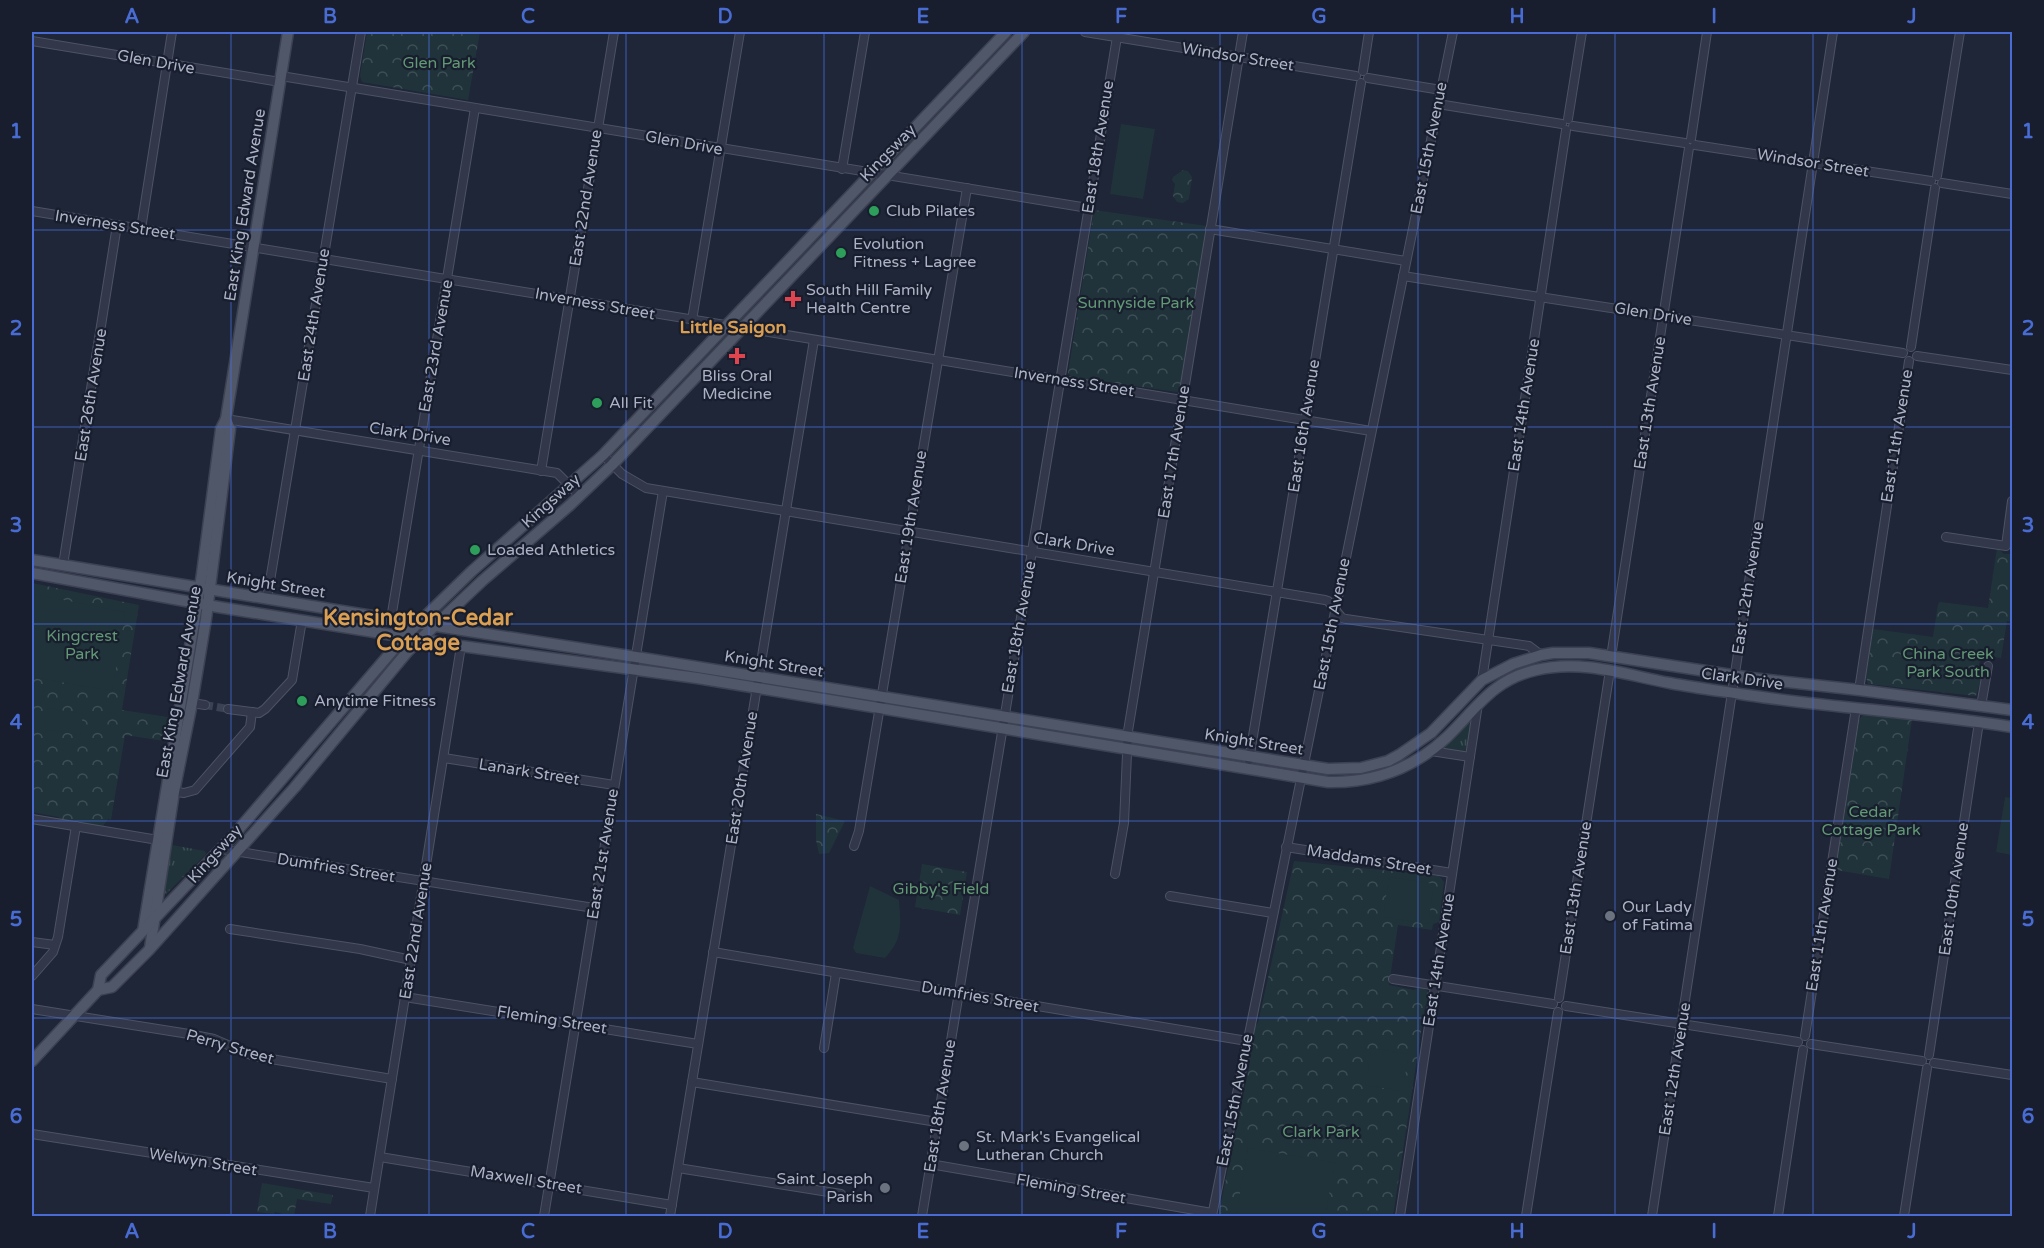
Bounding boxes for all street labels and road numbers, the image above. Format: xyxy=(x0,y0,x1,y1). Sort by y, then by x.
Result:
street label: Windsor Street xyxy=(1181,38,1295,76)
street label: Glen Drive xyxy=(116,45,196,79)
street label: East 18th Avenue xyxy=(1078,79,1118,215)
street label: East 15th Avenue xyxy=(1406,80,1452,216)
street label: East King Edward Avenue xyxy=(220,107,270,303)
street label: Kingsway xyxy=(856,120,921,186)
street label: Glen Drive xyxy=(644,126,724,160)
street label: East 22nd Avenue xyxy=(565,128,607,268)
street label: Windsor Street xyxy=(1756,144,1870,182)
street label: Inverness Street xyxy=(53,206,177,244)
street label: East 24th Avenue xyxy=(294,247,334,383)
street label: East 23rd Avenue xyxy=(414,278,458,414)
street label: Inverness Street xyxy=(533,284,657,324)
street label: Glen Drive xyxy=(1613,298,1693,330)
street label: East 26th Avenue xyxy=(71,327,111,463)
street label: East 13th Avenue xyxy=(1630,335,1670,471)
street label: East 14th Avenue xyxy=(1504,337,1544,473)
street label: East 16th Avenue xyxy=(1284,358,1324,494)
street label: Inverness Street xyxy=(1012,363,1136,401)
street label: East 11th Avenue xyxy=(1877,368,1917,504)
street label: East 17th Avenue xyxy=(1154,384,1194,520)
street label: Clark Drive xyxy=(368,418,452,450)
street label: East 19th Avenue xyxy=(891,449,931,585)
street label: Kingsway xyxy=(517,469,585,533)
street label: East 12th Avenue xyxy=(1728,520,1768,656)
street label: Clark Drive xyxy=(1032,528,1116,560)
street label: East 15th Avenue xyxy=(1309,556,1355,692)
street label: East 18th Avenue xyxy=(997,559,1041,695)
street label: Knight Street xyxy=(225,567,327,603)
street label: East King Edward Avenue xyxy=(152,584,206,780)
street label: Knight Street xyxy=(723,646,825,682)
street label: Clark Drive xyxy=(1700,663,1784,695)
street label: East 20th Avenue xyxy=(722,710,762,846)
street label: Knight Street xyxy=(1203,724,1305,760)
street label: Lanark Street xyxy=(477,754,581,790)
street label: East 21st Avenue xyxy=(583,787,623,921)
street label: Kingsway xyxy=(183,820,247,888)
street label: East 13th Avenue xyxy=(1556,820,1596,956)
street label: East 10th Avenue xyxy=(1935,821,1973,957)
street label: Maddams Street xyxy=(1305,840,1433,880)
street label: Dumfries Street xyxy=(276,849,396,887)
street label: East 11th Avenue xyxy=(1802,857,1842,993)
street label: East 22nd Avenue xyxy=(395,861,437,1001)
street label: East 14th Avenue xyxy=(1419,892,1459,1028)
street label: Dumfries Street xyxy=(920,977,1040,1017)
street label: Fleming Street xyxy=(496,1001,608,1039)
street label: East 12th Avenue xyxy=(1655,1001,1695,1137)
street label: Perry Street xyxy=(184,1025,276,1069)
street label: East 15th Avenue xyxy=(1212,1032,1258,1168)
street label: East 18th Avenue xyxy=(920,1038,960,1174)
street label: Welwyn Street xyxy=(147,1144,259,1180)
street label: Maxwell Street xyxy=(469,1161,583,1199)
street label: Fleming Street xyxy=(1015,1170,1127,1208)

